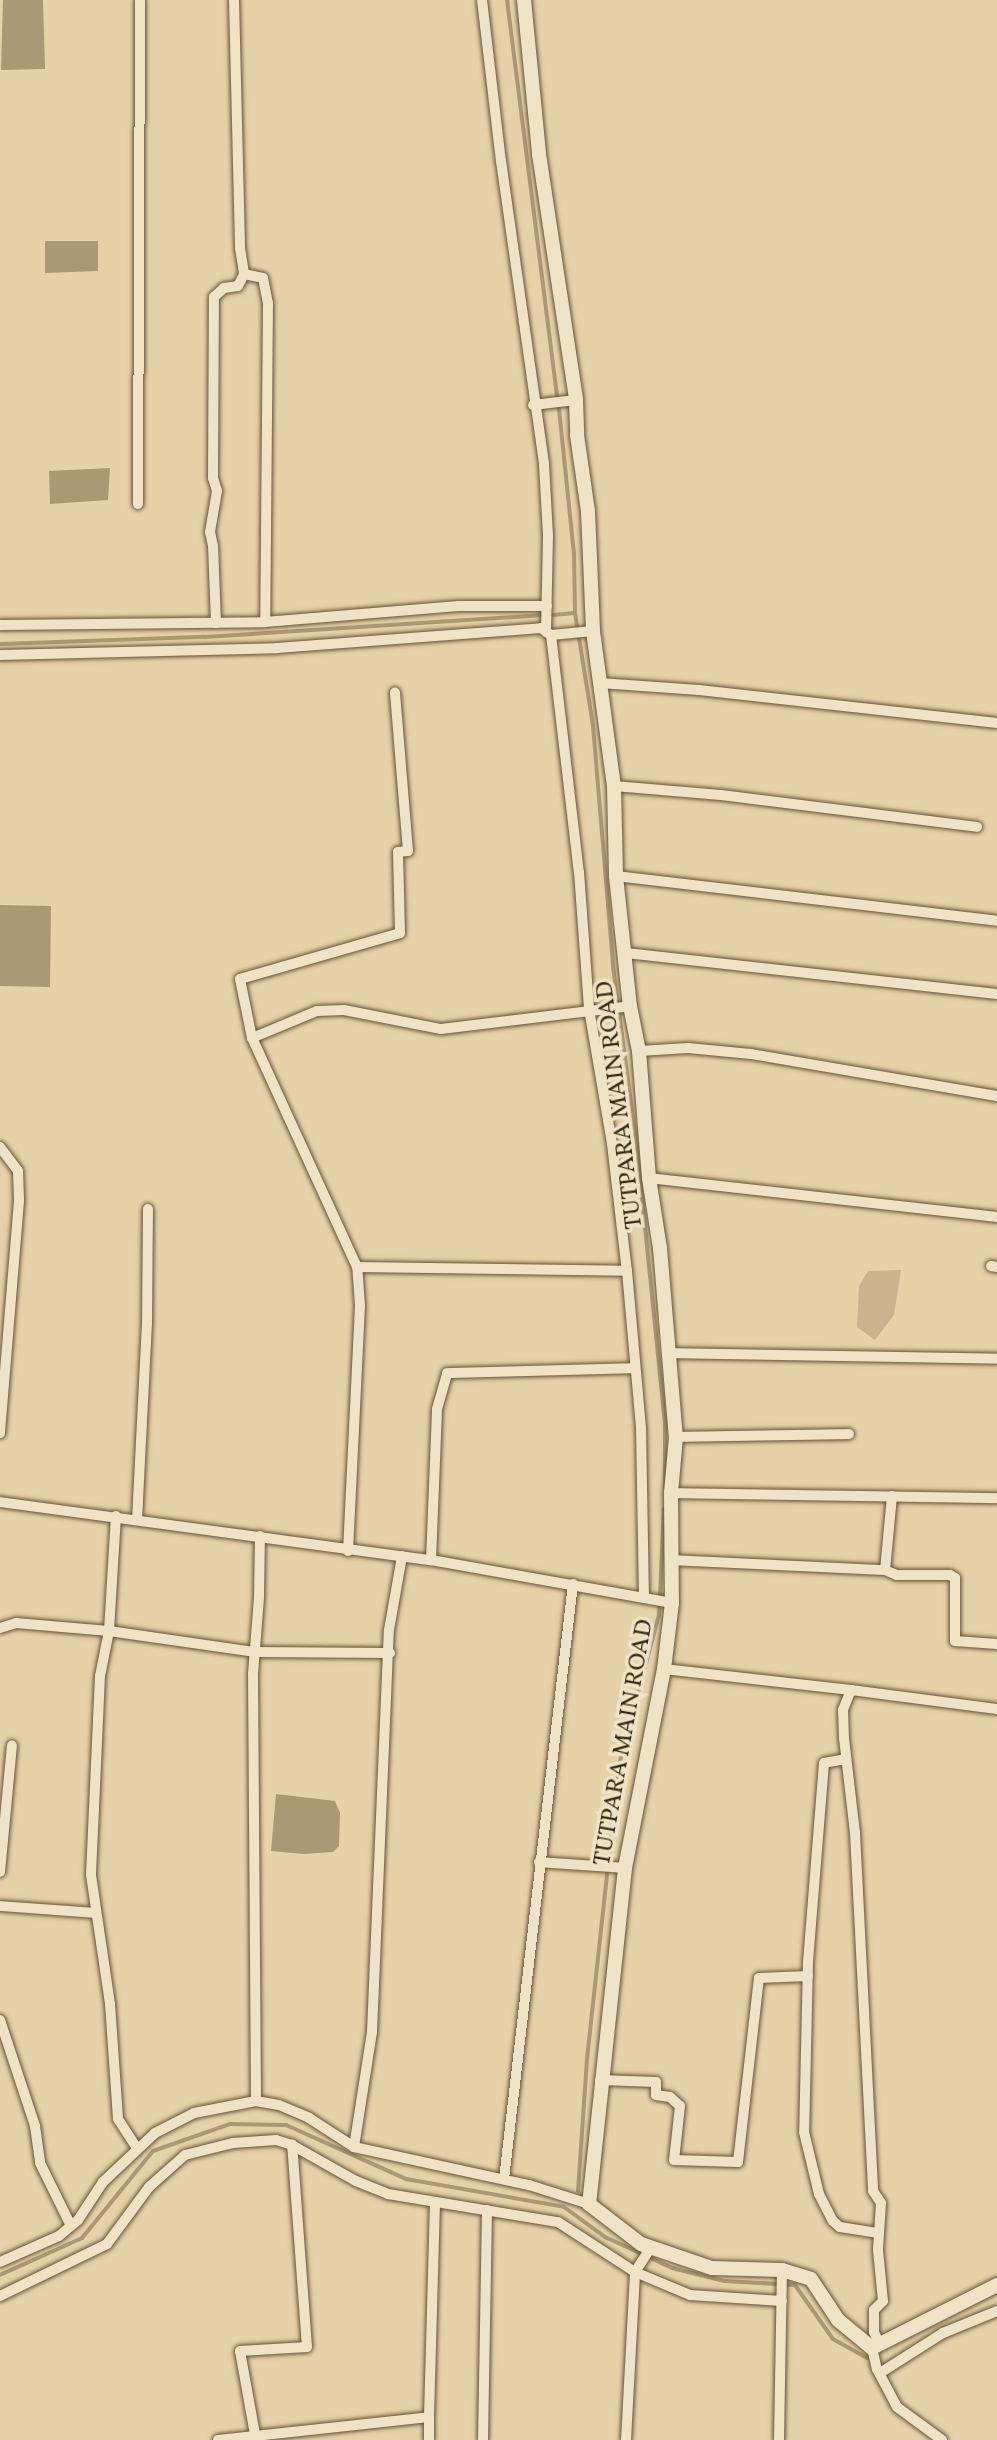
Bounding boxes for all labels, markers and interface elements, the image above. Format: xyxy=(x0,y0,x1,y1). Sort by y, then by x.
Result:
street label: TUTPARA MAIN ROAD xyxy=(591,979,651,1231)
street label: TUTPARA MAIN ROAD xyxy=(589,1618,661,1868)

